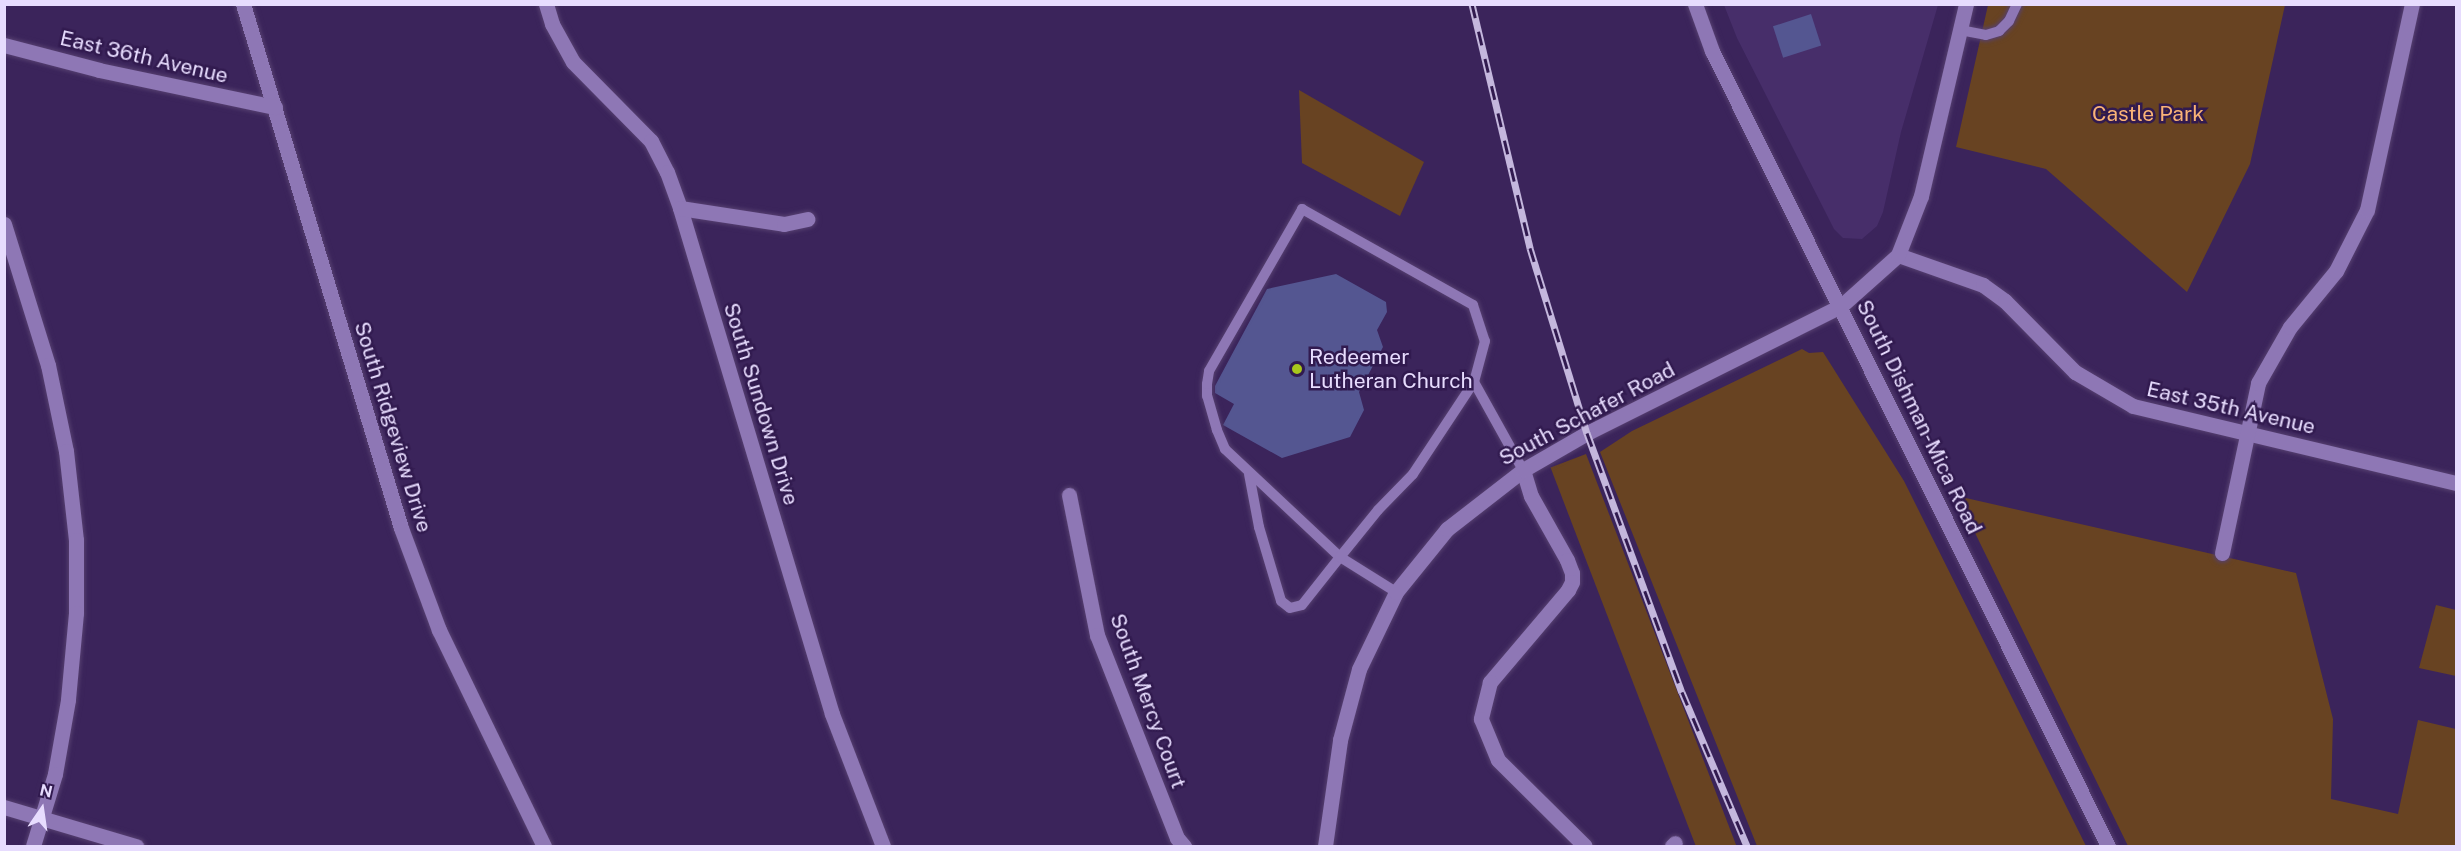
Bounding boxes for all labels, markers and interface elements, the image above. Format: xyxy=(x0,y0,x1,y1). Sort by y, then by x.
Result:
street label: East 36th Avenue xyxy=(58,25,230,89)
park label: Castle Park xyxy=(2092,101,2204,127)
street label: South Dishman-Mica Road xyxy=(1851,296,1987,538)
street label: South Sundown Drive xyxy=(718,300,804,508)
street label: South Ridgeview Drive xyxy=(349,319,437,535)
place label: Redeemer Lutheran Church xyxy=(1309,344,1473,394)
street label: South Schafer Road xyxy=(1495,357,1679,471)
marker: Redeemer Lutheran Church xyxy=(1290,362,1304,376)
street label: East 35th Avenue xyxy=(2144,376,2318,440)
street label: South Mercy Court xyxy=(1105,610,1191,792)
north arrow xyxy=(12,779,72,839)
text: N xyxy=(38,780,54,802)

